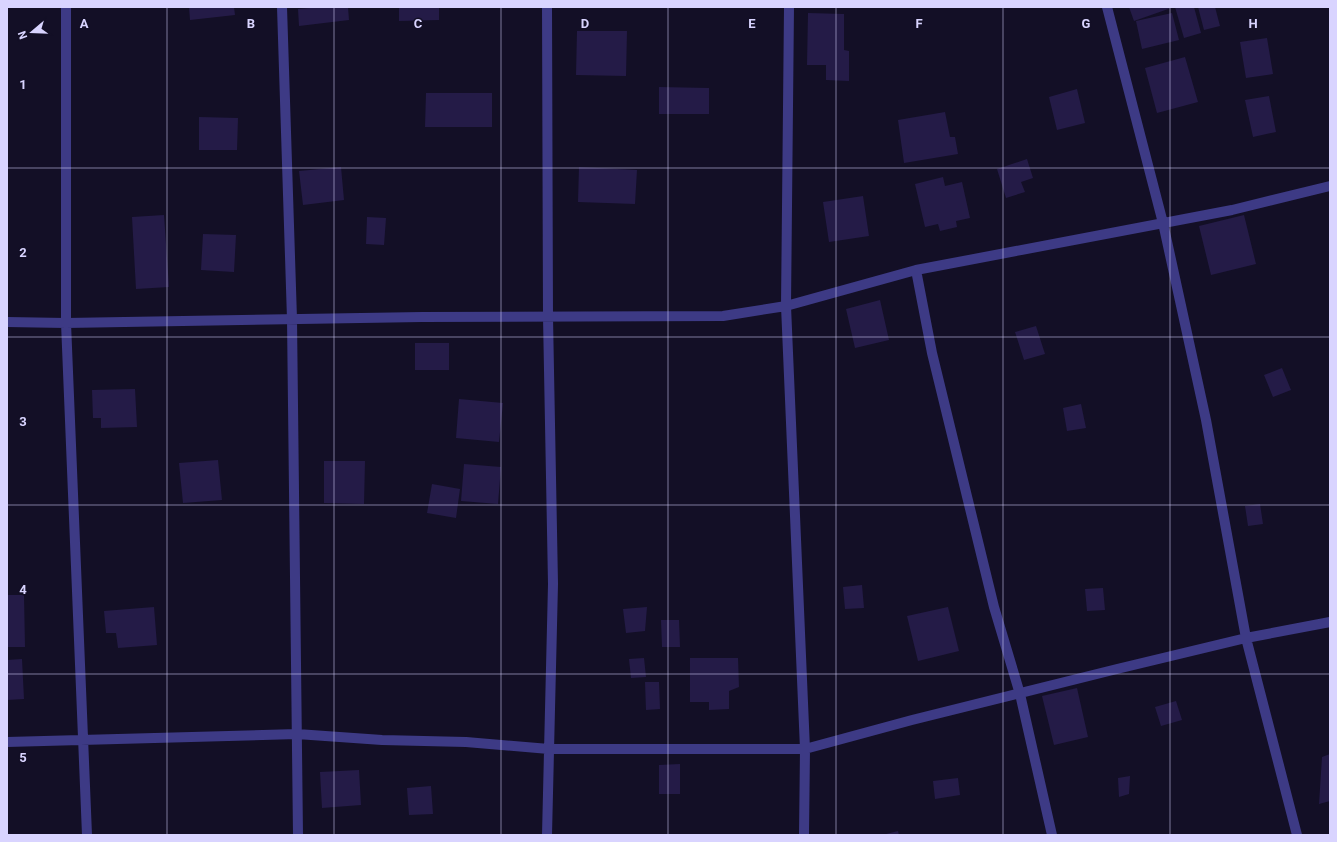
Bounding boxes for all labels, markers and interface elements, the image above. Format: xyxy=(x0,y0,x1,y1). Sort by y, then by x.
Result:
north arrow xyxy=(12,12,52,52)
text: A xyxy=(80,16,89,31)
text: B xyxy=(247,16,255,31)
text: C xyxy=(414,16,423,31)
text: D xyxy=(581,16,589,31)
text: E xyxy=(748,16,756,31)
text: F xyxy=(915,16,923,31)
text: G xyxy=(1082,16,1091,31)
text: H xyxy=(1248,16,1258,31)
text: N xyxy=(16,29,30,41)
text: 1 xyxy=(19,77,27,92)
text: 2 xyxy=(19,245,27,260)
text: 3 xyxy=(19,414,27,429)
text: 4 xyxy=(19,582,27,597)
text: 5 xyxy=(19,750,27,765)

